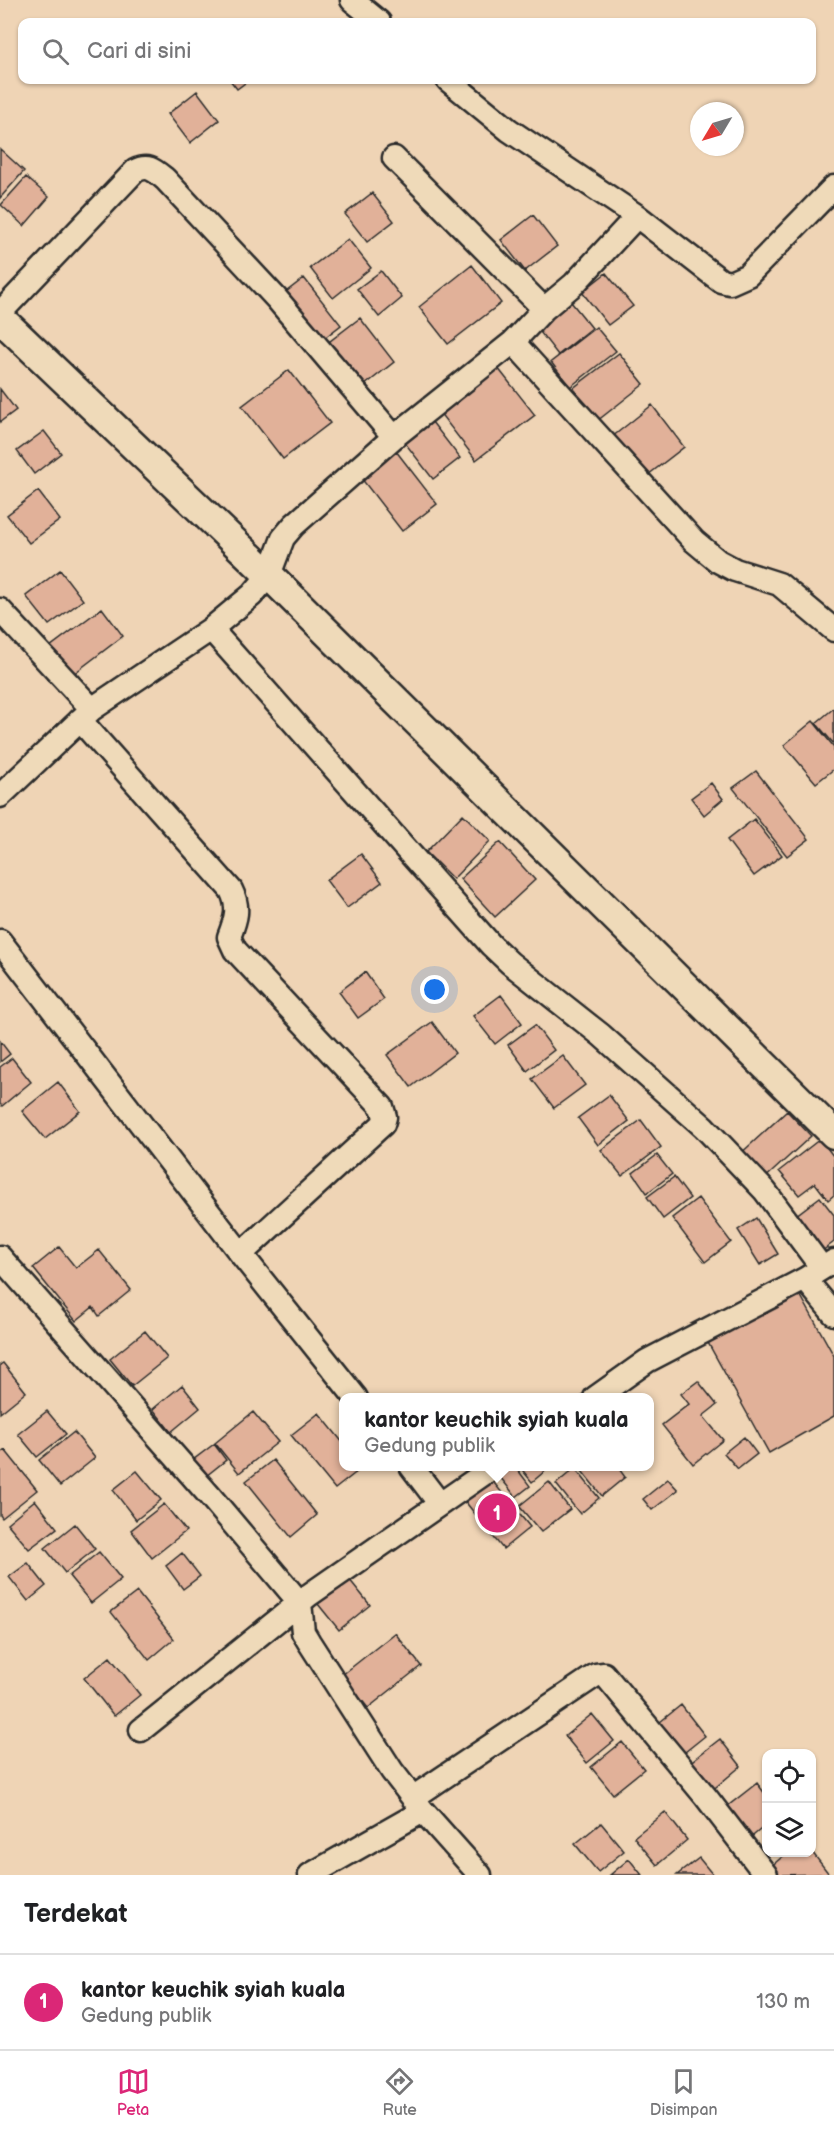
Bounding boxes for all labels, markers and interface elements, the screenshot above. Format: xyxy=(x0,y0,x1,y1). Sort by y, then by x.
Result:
search box xyxy=(18,18,816,84)
icon: search xyxy=(39,35,72,68)
text: Cari di sini xyxy=(87,38,191,65)
north arrow xyxy=(690,102,744,156)
your location xyxy=(420,975,449,1004)
popup xyxy=(339,1393,654,1471)
text: kantor keuchik syiah kuala xyxy=(364,1407,629,1434)
text: Gedung publik xyxy=(364,1434,495,1458)
pin: 1 xyxy=(478,1490,516,1536)
map controls xyxy=(762,1749,816,1857)
button: locate xyxy=(762,1749,816,1803)
button: layers xyxy=(762,1803,816,1857)
text: Terdekat xyxy=(24,1899,127,1930)
text: kantor keuchik syiah kuala xyxy=(81,1977,345,2004)
text: 1 xyxy=(39,1990,48,2014)
text: 130 m xyxy=(756,1990,810,2014)
text: Gedung publik xyxy=(81,2004,211,2028)
tab: Peta xyxy=(117,2065,150,2120)
tab: Rute xyxy=(383,2065,417,2120)
tab: Disimpan xyxy=(650,2065,717,2120)

